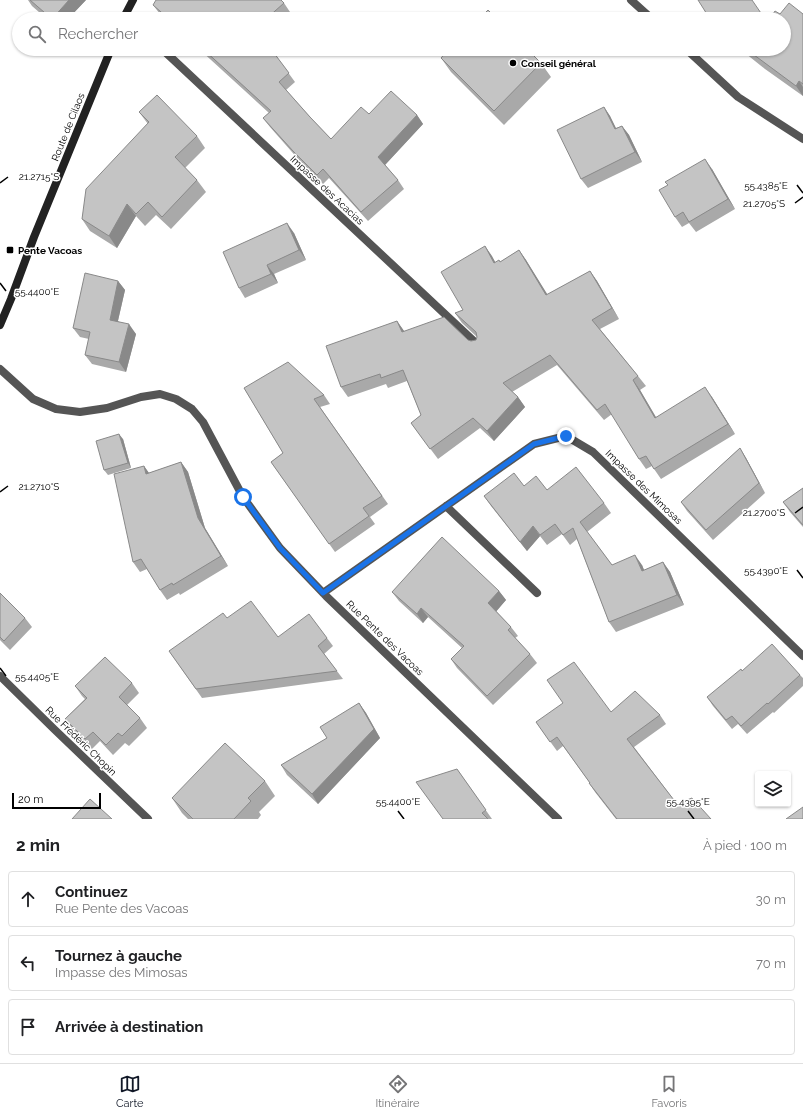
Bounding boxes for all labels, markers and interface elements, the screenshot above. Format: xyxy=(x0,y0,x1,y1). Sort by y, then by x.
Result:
search box xyxy=(12,12,791,56)
icon: search xyxy=(26,23,48,45)
text: Rechercher xyxy=(58,25,138,43)
marker: Conseil général xyxy=(508,58,518,68)
place label: Conseil général xyxy=(521,58,597,69)
street label: Route de Cilaos xyxy=(49,91,87,163)
street label: Impasse des Acacias xyxy=(288,153,366,227)
text: 21.2715°S xyxy=(19,171,59,182)
text: 55.4385°E xyxy=(744,180,788,191)
text: 21.2705°S xyxy=(743,198,785,209)
marker: Pente Vacoas xyxy=(5,245,15,255)
place label: Pente Vacoas xyxy=(18,245,82,256)
text: 55.4400°E xyxy=(15,286,59,297)
route end xyxy=(557,427,575,445)
street label: Impasse des Mimosas xyxy=(603,448,685,527)
text: 21.2710°S xyxy=(19,481,59,492)
route start xyxy=(234,488,252,506)
text: 21.2700°S xyxy=(743,507,785,518)
text: 55.4390°E xyxy=(744,565,788,576)
street label: Rue Pente des Vacoas xyxy=(344,598,426,678)
text: 55.4405°E xyxy=(15,671,59,682)
street label: Rue Frédéric Chopin xyxy=(43,704,119,778)
map controls xyxy=(755,771,791,807)
button: layers xyxy=(755,771,791,807)
scale bar xyxy=(12,791,101,810)
text: 20 m xyxy=(18,793,43,806)
text: 55.4400°E xyxy=(376,796,420,807)
text: 55.4395°E xyxy=(666,796,710,807)
text: 2 min xyxy=(16,835,60,855)
text: À pied · 100 m xyxy=(703,838,787,853)
text: Continuez xyxy=(55,883,128,901)
icon: ahead xyxy=(17,888,39,910)
text: 30 m xyxy=(756,892,786,907)
text: Rue Pente des Vacoas xyxy=(55,901,189,916)
text: Tournez à gauche xyxy=(55,947,182,965)
icon: left xyxy=(17,952,39,974)
text: 70 m xyxy=(756,956,786,971)
text: Impasse des Mimosas xyxy=(55,965,188,980)
icon: arrive xyxy=(17,1016,39,1038)
text: Arrivée à destination xyxy=(55,1018,203,1036)
tab: Carte xyxy=(116,1073,143,1110)
tab: Itinéraire xyxy=(376,1073,420,1110)
tab: Favoris xyxy=(652,1073,687,1110)

